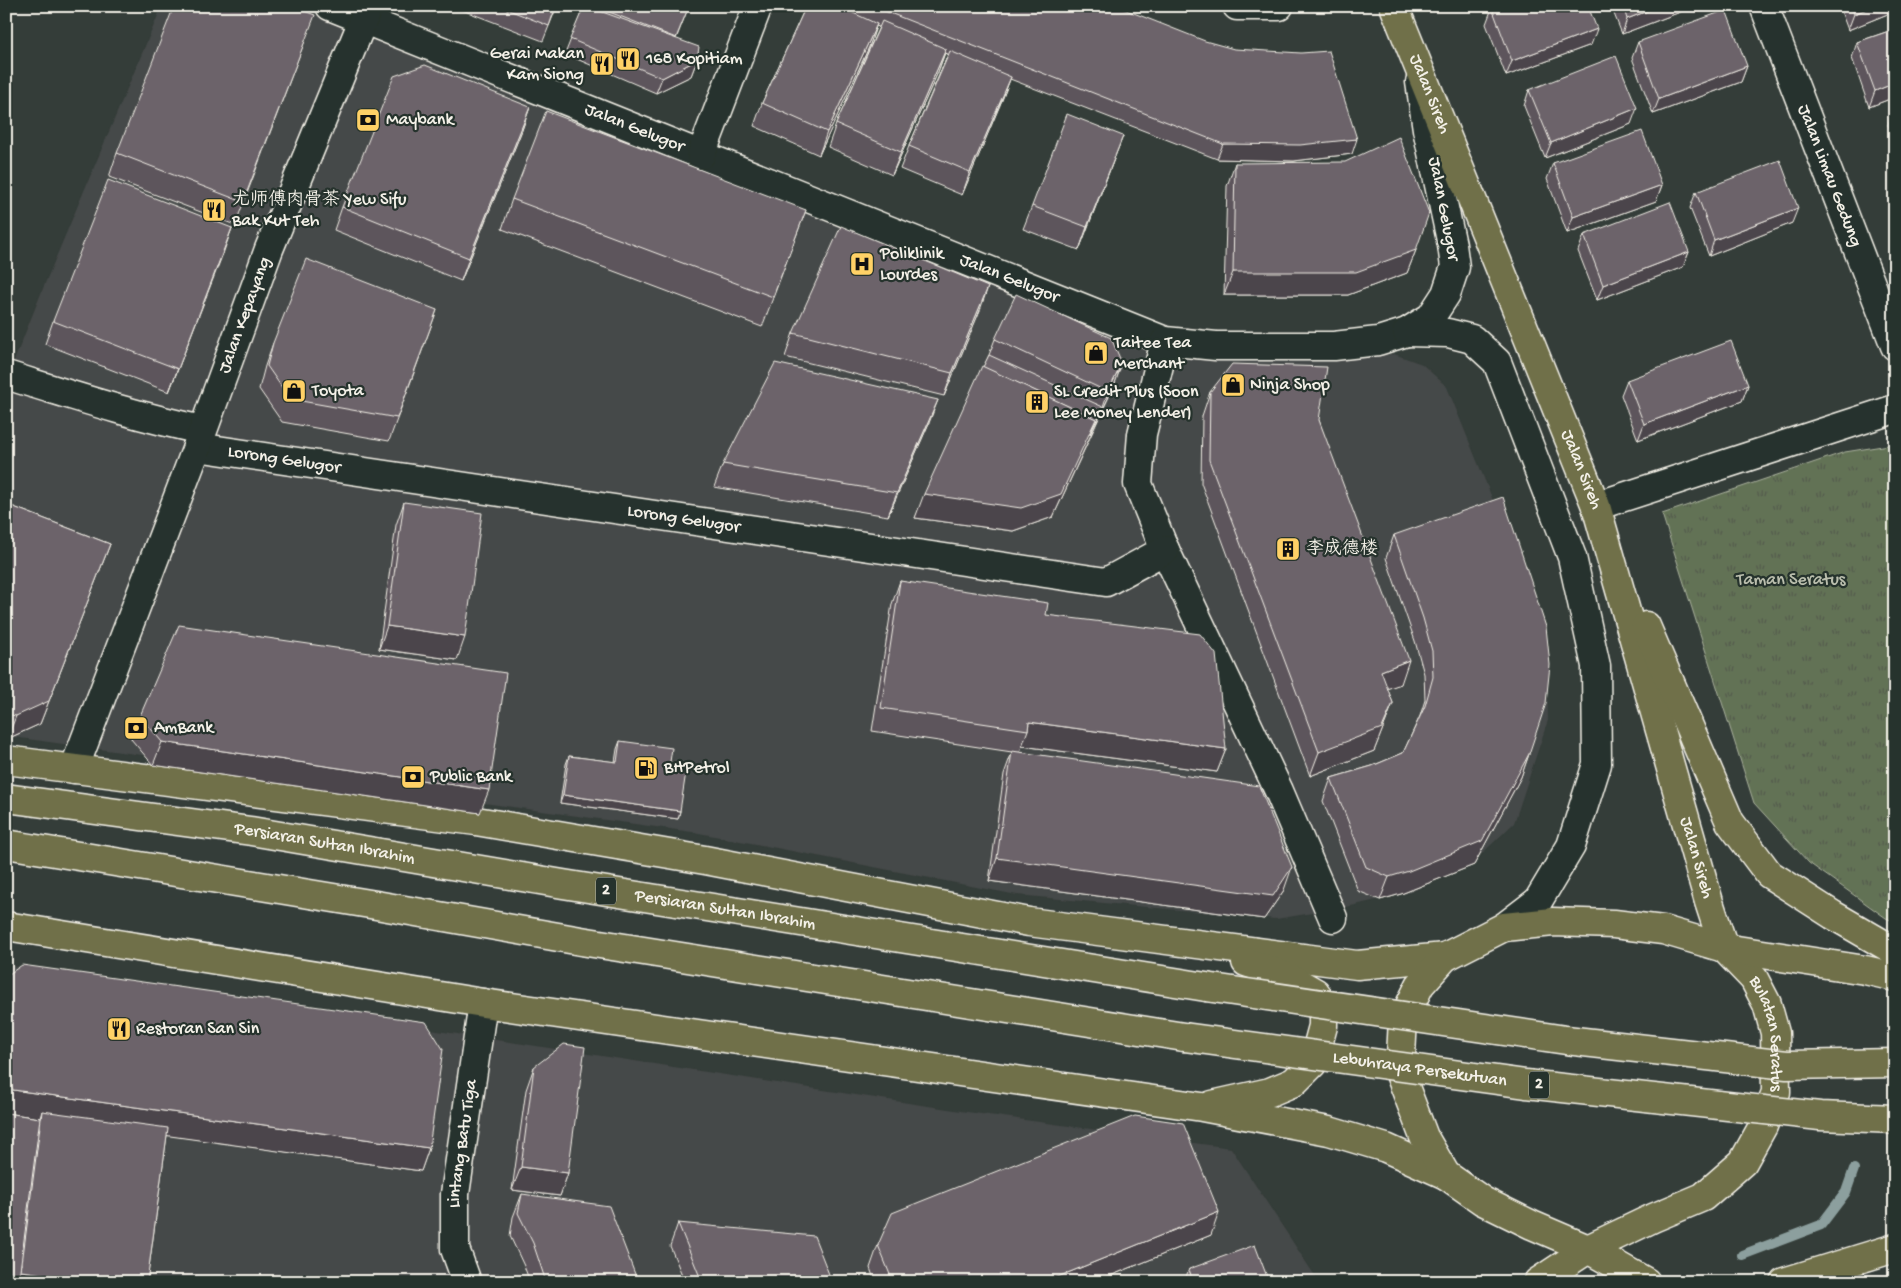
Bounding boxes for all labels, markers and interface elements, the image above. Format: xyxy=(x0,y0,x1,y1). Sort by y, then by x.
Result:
place label: Gerai Makan Kam Siong xyxy=(490,44,584,86)
restaurant icon: 168 Kopitiam xyxy=(615,46,641,72)
place label: 168 Kopitiam xyxy=(645,49,743,70)
restaurant icon: Gerai Makan Kam Siong xyxy=(589,51,615,77)
street label: Jalan Sireh xyxy=(1404,51,1455,137)
street label: Jalan Gelugor xyxy=(582,99,689,158)
street label: Jalan Limau Gedung xyxy=(1793,102,1866,250)
bank icon: Maybank xyxy=(355,107,381,133)
place label: Maybank xyxy=(386,110,455,131)
street label: Jalan Gelugor xyxy=(1423,155,1464,264)
place label: 尤师傅肉骨茶 Yew Sifu Bak Kut Teh xyxy=(231,189,407,232)
restaurant icon: 尤师傅肉骨茶 Yew Sifu Bak Kut Teh xyxy=(201,197,227,223)
place label: Poliklinik Lourdes xyxy=(879,244,945,286)
street label: Jalan Gelugor xyxy=(957,249,1064,309)
hospital icon: Poliklinik Lourdes xyxy=(849,251,875,277)
street label: Jalan Kepayang xyxy=(214,254,276,376)
place label: Taitee Tea Merchant xyxy=(1113,333,1192,375)
shop icon: Taitee Tea Merchant xyxy=(1083,340,1109,366)
shop icon: Ninja Shop xyxy=(1220,372,1246,398)
place label: Ninja Shop xyxy=(1250,375,1330,396)
shop icon: Toyota xyxy=(281,378,307,404)
place label: Toyota xyxy=(311,381,365,402)
place label: SL Credit Plus (Soon Lee Money Lender) xyxy=(1054,382,1199,424)
building icon: SL Credit Plus (Soon Lee Money Lender) xyxy=(1024,389,1050,415)
street label: Jalan Sireh xyxy=(1556,427,1607,513)
street label: Lorong Gelugor xyxy=(226,441,343,479)
street label: Lorong Gelugor xyxy=(626,501,743,538)
building icon: 李成德楼 xyxy=(1275,536,1301,562)
place label: 李成德楼 xyxy=(1306,538,1378,560)
park label: Taman Seratus xyxy=(1736,570,1847,591)
bank icon: AmBank xyxy=(123,715,149,741)
place label: AmBank xyxy=(154,718,215,739)
fuel station icon: BHPetrol xyxy=(633,755,659,781)
place label: BHPetrol xyxy=(663,758,730,779)
bank icon: Public Bank xyxy=(400,764,426,790)
place label: Public Bank xyxy=(429,767,514,788)
street label: Jalan Sireh xyxy=(1675,814,1718,901)
street label: Persiaran Sultan Ibrahim xyxy=(232,818,417,869)
road number: 2 xyxy=(596,878,616,904)
street label: Persiaran Sultan Ibrahim xyxy=(632,885,817,935)
street label: Bulatan Seratus xyxy=(1743,972,1787,1093)
restaurant icon: Restoran San Sin xyxy=(106,1016,132,1042)
place label: Restoran San Sin xyxy=(136,1019,260,1040)
street label: Lebuhraya Persekutuan xyxy=(1331,1047,1509,1092)
road number: 2 xyxy=(1529,1072,1549,1098)
street label: Lintang Batu Tiga xyxy=(444,1077,482,1208)

